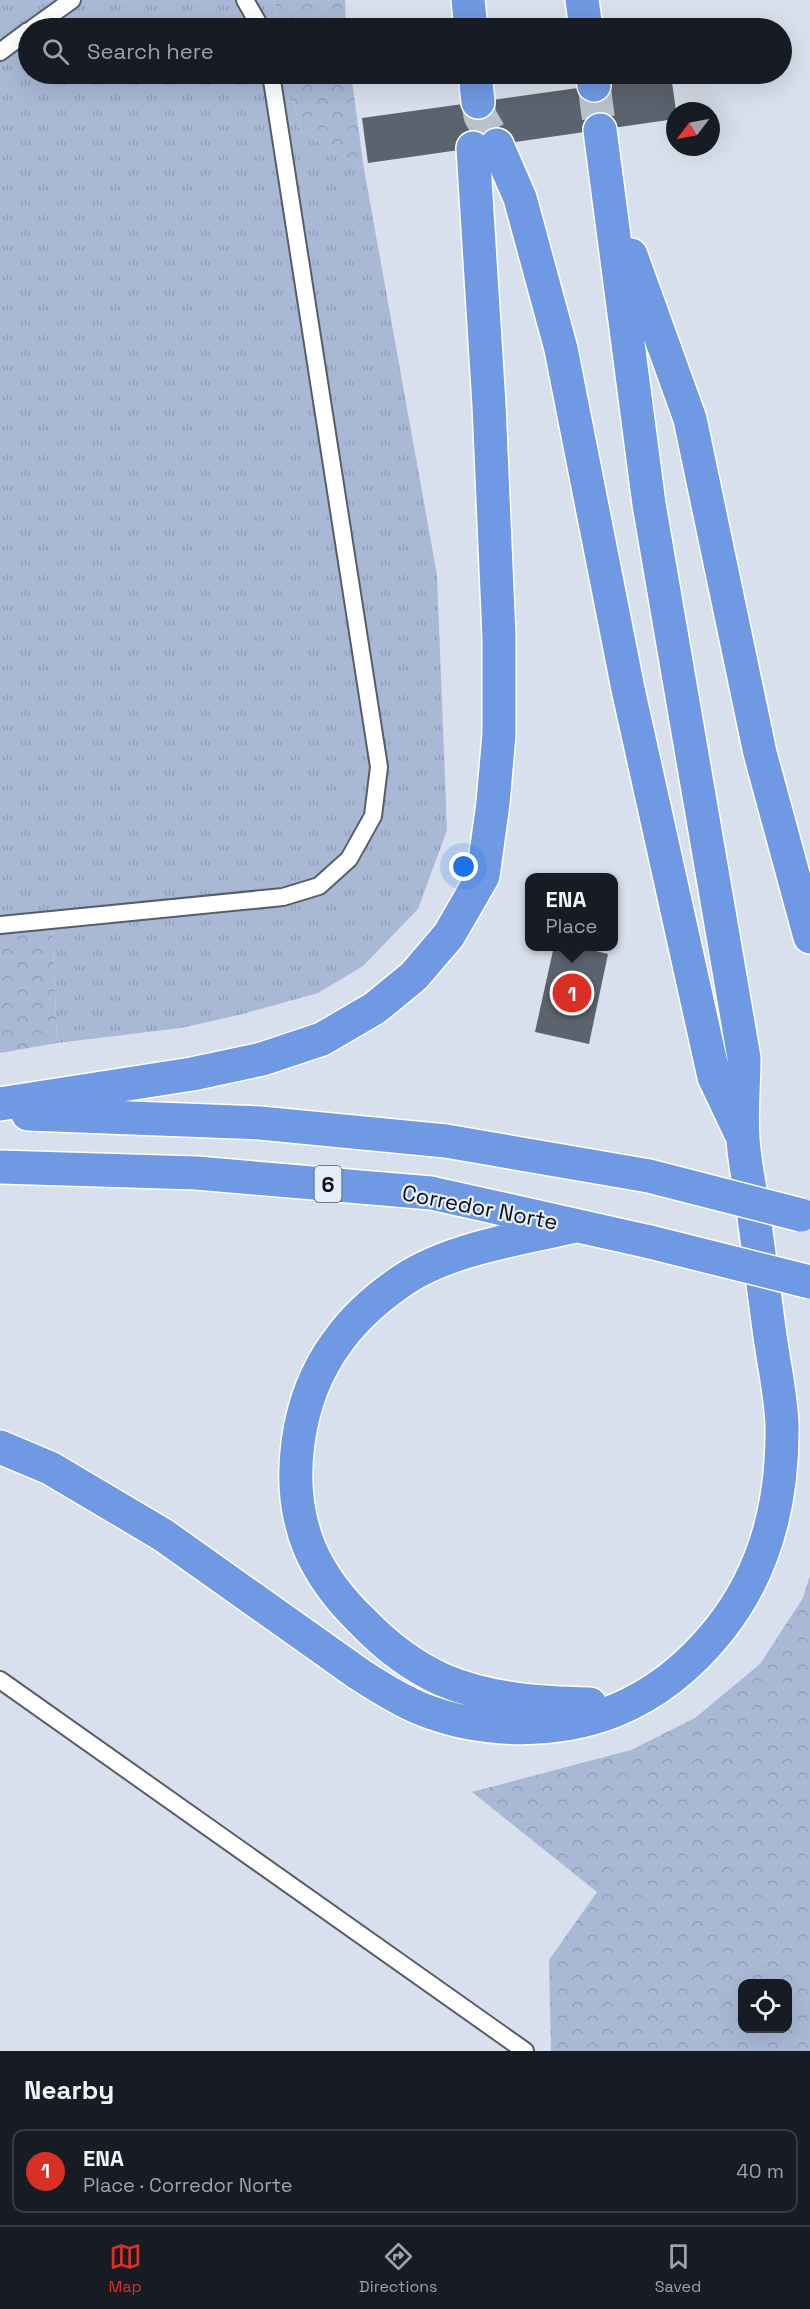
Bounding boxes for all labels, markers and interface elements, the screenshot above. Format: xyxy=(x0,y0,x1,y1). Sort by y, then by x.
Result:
search box xyxy=(18,18,792,84)
icon: search xyxy=(39,35,72,68)
text: Search here xyxy=(87,37,214,65)
north arrow xyxy=(666,102,720,156)
your location xyxy=(449,852,478,881)
popup xyxy=(525,873,618,951)
text: ENA xyxy=(546,885,586,913)
text: Place xyxy=(546,913,597,939)
pin: 1 xyxy=(552,970,592,1016)
road number: 6 xyxy=(314,1166,342,1202)
street label: Corredor Norte xyxy=(400,1178,560,1236)
map controls xyxy=(738,1979,792,2033)
button: locate xyxy=(738,1979,792,2033)
text: Nearby xyxy=(24,2073,114,2107)
text: ENA xyxy=(83,2144,124,2172)
text: 1 xyxy=(41,2158,50,2184)
text: 40 m xyxy=(736,2158,784,2184)
text: Place · Corredor Norte xyxy=(83,2172,293,2198)
tab: Map xyxy=(109,2240,142,2297)
tab: Directions xyxy=(359,2240,438,2297)
tab: Saved xyxy=(655,2240,701,2297)

